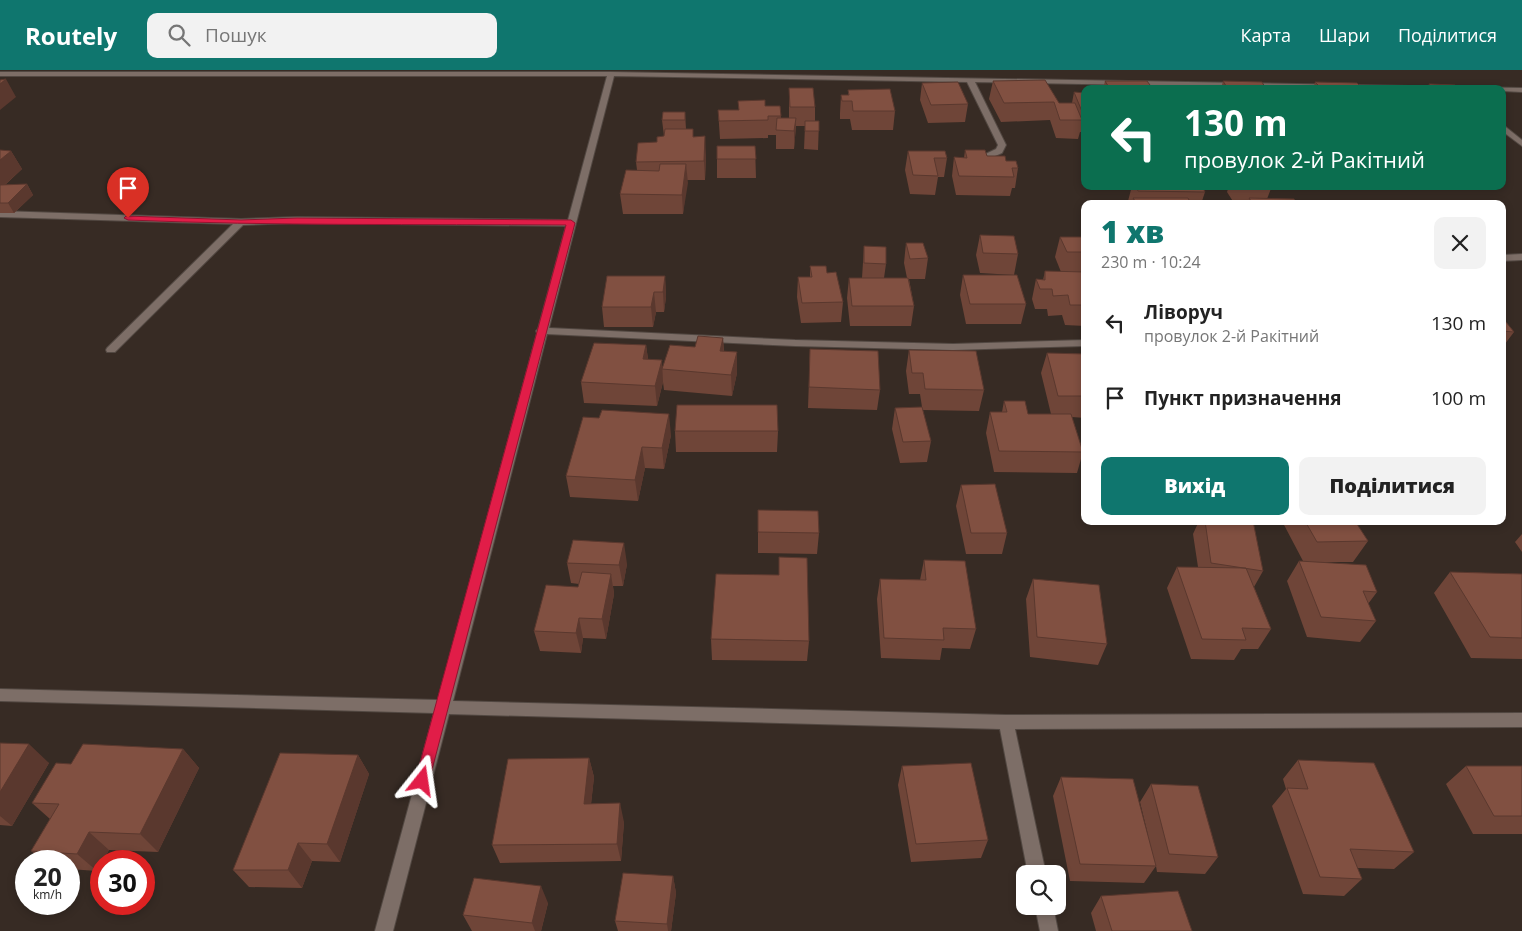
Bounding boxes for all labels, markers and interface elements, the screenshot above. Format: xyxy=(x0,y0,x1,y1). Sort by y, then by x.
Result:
search box xyxy=(147,13,497,58)
text: Routely xyxy=(25,19,117,52)
icon: search xyxy=(165,21,193,49)
text: Пошук xyxy=(205,22,267,48)
text: Карта xyxy=(1240,23,1291,47)
text: Шари xyxy=(1319,23,1370,47)
text: Поділитися xyxy=(1398,23,1497,47)
text: 130 m xyxy=(1184,99,1288,146)
icon: left xyxy=(1101,105,1166,170)
text: провулок 2-й Ракітний xyxy=(1184,144,1425,174)
pin xyxy=(107,167,149,218)
icon: arrive xyxy=(114,174,142,202)
text: 1 хв xyxy=(1101,211,1164,252)
button: close xyxy=(1434,217,1486,269)
text: 230 m · 10:24 xyxy=(1101,251,1201,273)
text: Ліворуч xyxy=(1144,299,1223,325)
icon: left xyxy=(1101,309,1129,337)
text: 130 m xyxy=(1431,310,1486,336)
text: провулок 2-й Ракітний xyxy=(1144,325,1319,347)
icon: arrive xyxy=(1101,384,1129,412)
text: Пункт призначення xyxy=(1144,385,1342,411)
text: 100 m xyxy=(1431,385,1486,411)
button: Вихід xyxy=(1101,457,1289,515)
button: Поділитися xyxy=(1299,457,1486,515)
position arrow xyxy=(395,754,447,806)
speed limit sign: 30 xyxy=(90,850,155,915)
text: 20 xyxy=(33,859,62,893)
map controls xyxy=(1016,865,1066,915)
button: search xyxy=(1016,865,1066,915)
text: km/h xyxy=(33,886,62,903)

